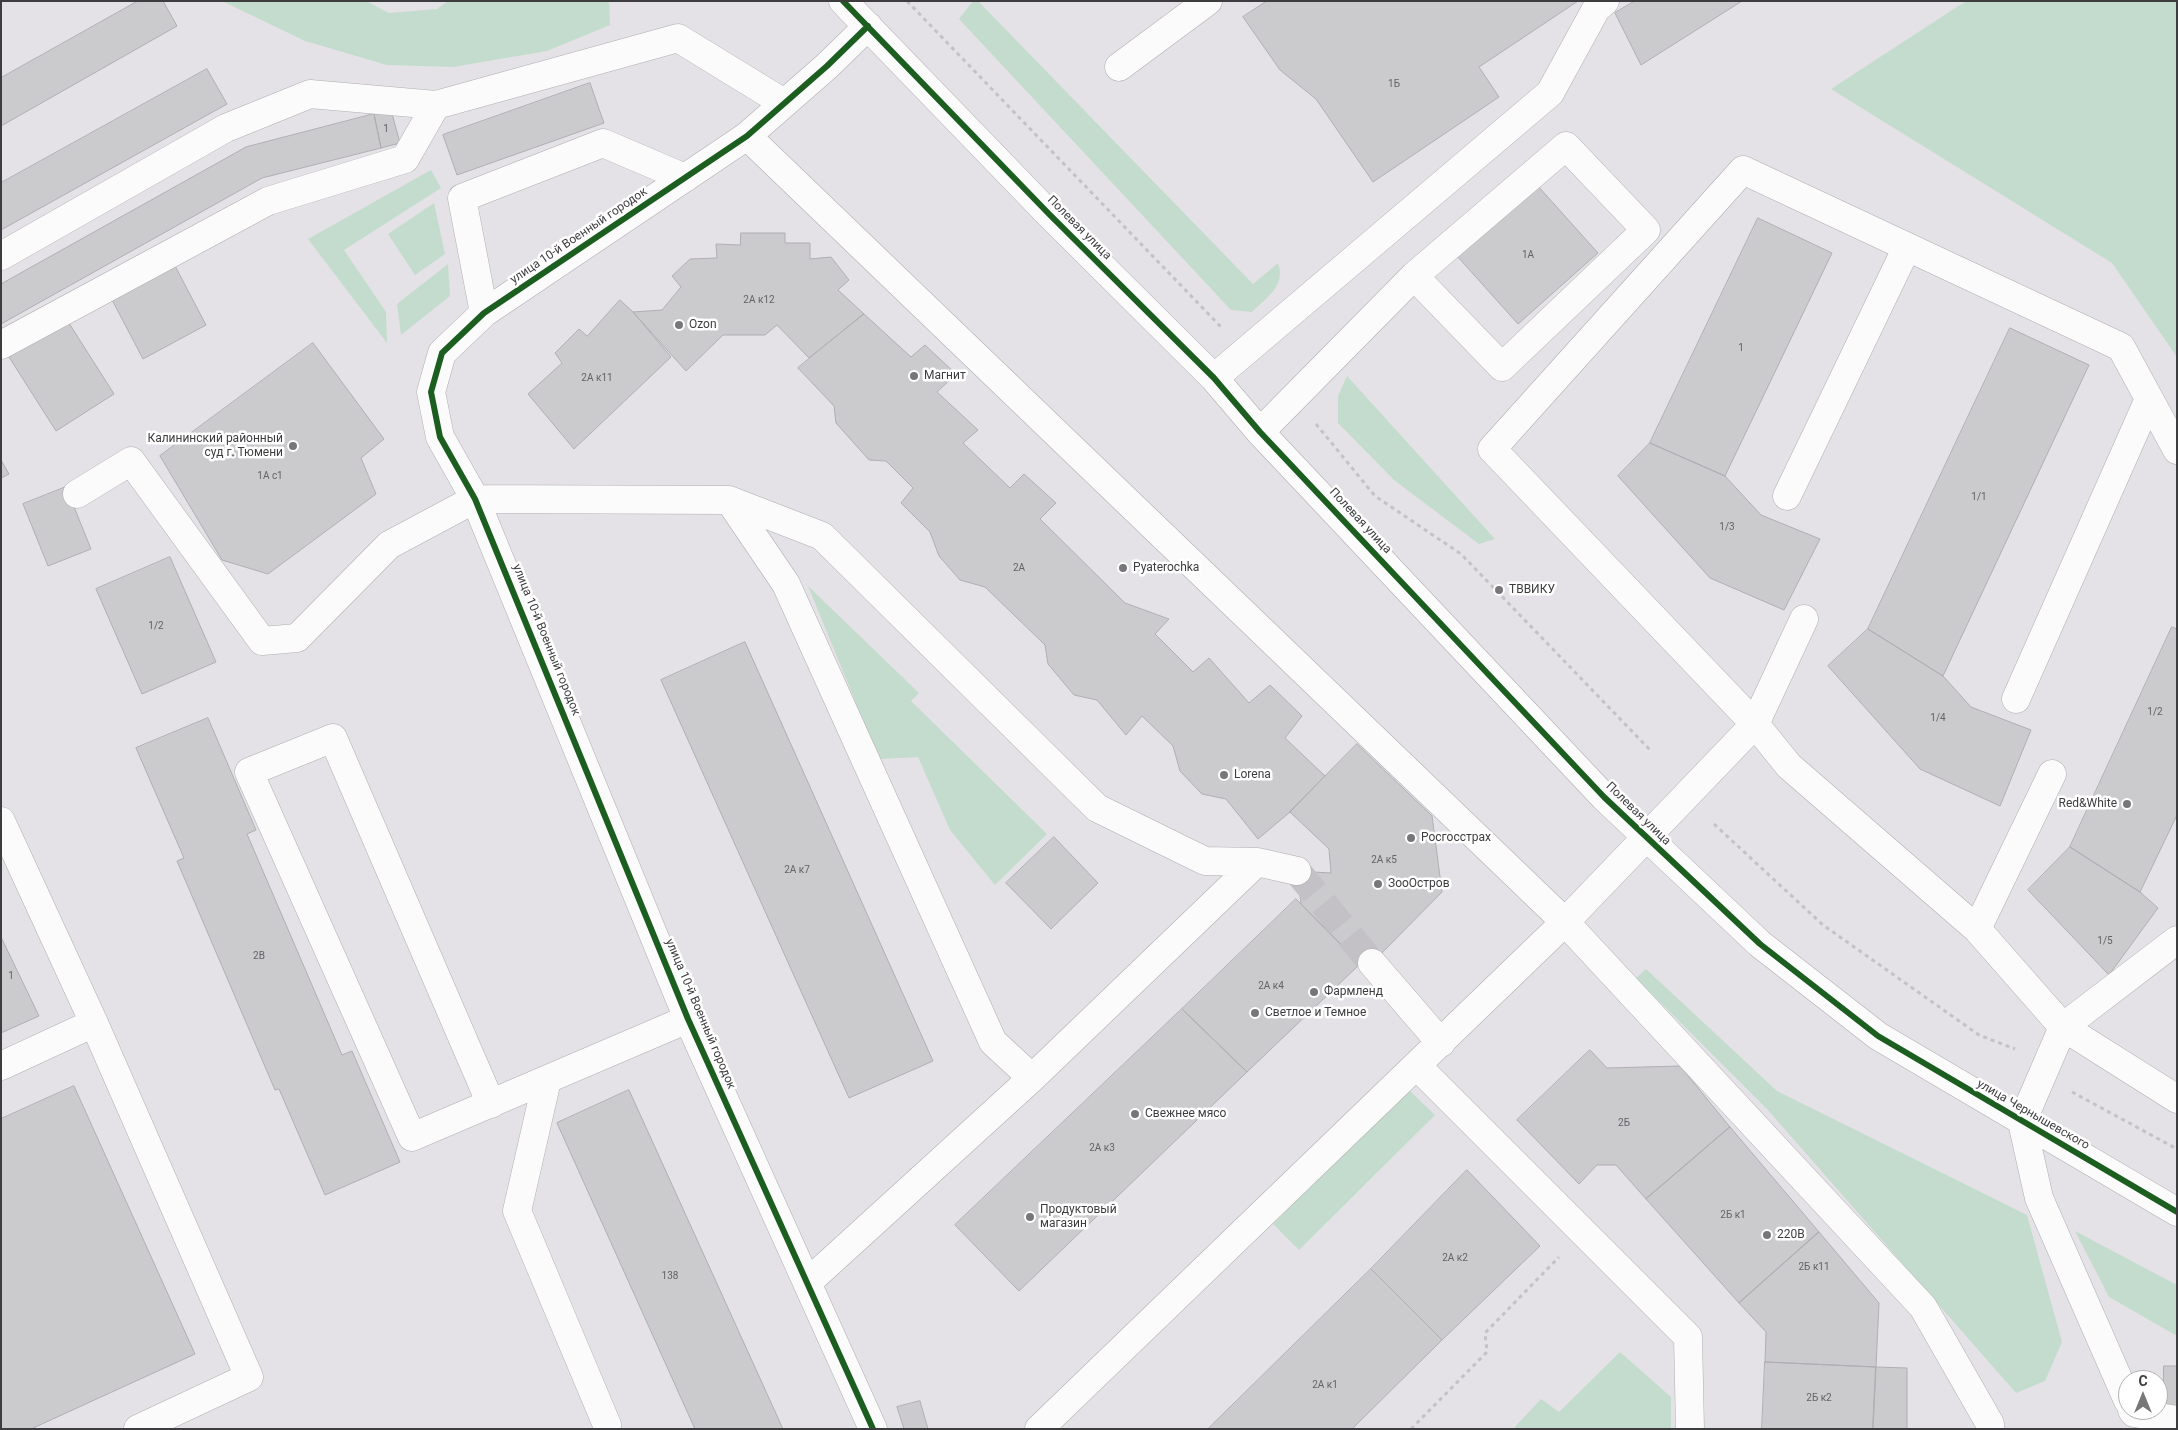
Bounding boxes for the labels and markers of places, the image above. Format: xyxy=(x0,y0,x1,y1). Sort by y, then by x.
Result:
place label: Ozon xyxy=(689,318,717,332)
marker: Ozon xyxy=(673,319,685,331)
place label: Магнит xyxy=(924,369,966,383)
marker: Магнит xyxy=(908,370,920,382)
place label: Калининский районный суд г. Тюмени xyxy=(147,432,283,460)
marker: Калининский районный суд г. Тюмени xyxy=(287,440,299,452)
place label: Pyaterochka xyxy=(1133,561,1199,575)
marker: Pyaterochka xyxy=(1117,562,1129,574)
place label: ТВВИКУ xyxy=(1509,583,1555,597)
marker: ТВВИКУ xyxy=(1493,584,1505,596)
place label: Lorena xyxy=(1234,768,1271,782)
marker: Lorena xyxy=(1218,769,1230,781)
place label: Red&White xyxy=(2059,797,2117,811)
marker: Red&White xyxy=(2121,798,2133,810)
place label: Росгосстрах xyxy=(1421,831,1491,845)
marker: Росгосстрах xyxy=(1405,832,1417,844)
place label: ЗооОстров xyxy=(1388,877,1450,891)
marker: ЗооОстров xyxy=(1372,878,1384,890)
place label: Фармленд xyxy=(1324,985,1383,999)
marker: Фармленд xyxy=(1308,986,1320,998)
place label: Светлое и Темное xyxy=(1265,1006,1366,1020)
marker: Светлое и Темное xyxy=(1249,1007,1261,1019)
place label: Свежнее мясо xyxy=(1145,1107,1226,1121)
marker: Свежнее мясо xyxy=(1129,1108,1141,1120)
place label: Продуктовый магазин xyxy=(1040,1203,1117,1231)
marker: Продуктовый магазин xyxy=(1024,1211,1036,1223)
place label: 220В xyxy=(1777,1228,1805,1242)
marker: 220В xyxy=(1761,1229,1773,1241)

